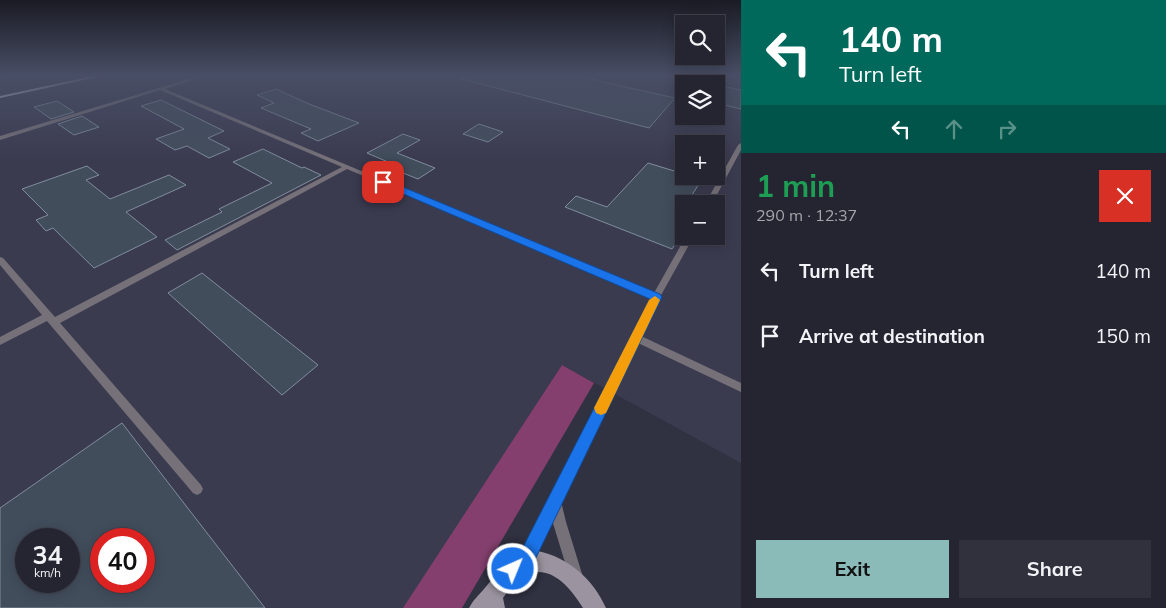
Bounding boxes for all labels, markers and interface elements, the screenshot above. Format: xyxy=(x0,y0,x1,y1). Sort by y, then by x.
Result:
map controls xyxy=(675,15,725,245)
button: search xyxy=(675,15,725,65)
text: 140 m xyxy=(839,17,943,61)
icon: left xyxy=(756,20,821,85)
text: Turn left xyxy=(839,60,922,88)
button: layers xyxy=(675,75,725,125)
icon: left xyxy=(887,115,915,143)
icon: ahead xyxy=(940,115,968,143)
icon: right xyxy=(993,115,1021,143)
button: + xyxy=(675,135,725,185)
pin xyxy=(362,161,404,203)
text: 1 min xyxy=(756,167,835,205)
icon: arrive xyxy=(369,168,397,196)
button: close xyxy=(1099,170,1151,222)
button: − xyxy=(675,195,725,245)
text: 290 m · 12:37 xyxy=(756,205,857,225)
icon: left xyxy=(756,257,784,285)
text: Turn left xyxy=(799,259,874,283)
text: 140 m xyxy=(1095,259,1151,283)
icon: arrive xyxy=(756,322,784,350)
text: Arrive at destination xyxy=(799,324,985,348)
text: 150 m xyxy=(1095,324,1151,348)
speed limit sign: 40 xyxy=(90,528,155,593)
text: 34 xyxy=(32,539,63,570)
button: Exit xyxy=(756,540,949,598)
button: Share xyxy=(959,540,1151,598)
position arrow xyxy=(486,542,538,594)
text: km/h xyxy=(34,565,61,580)

